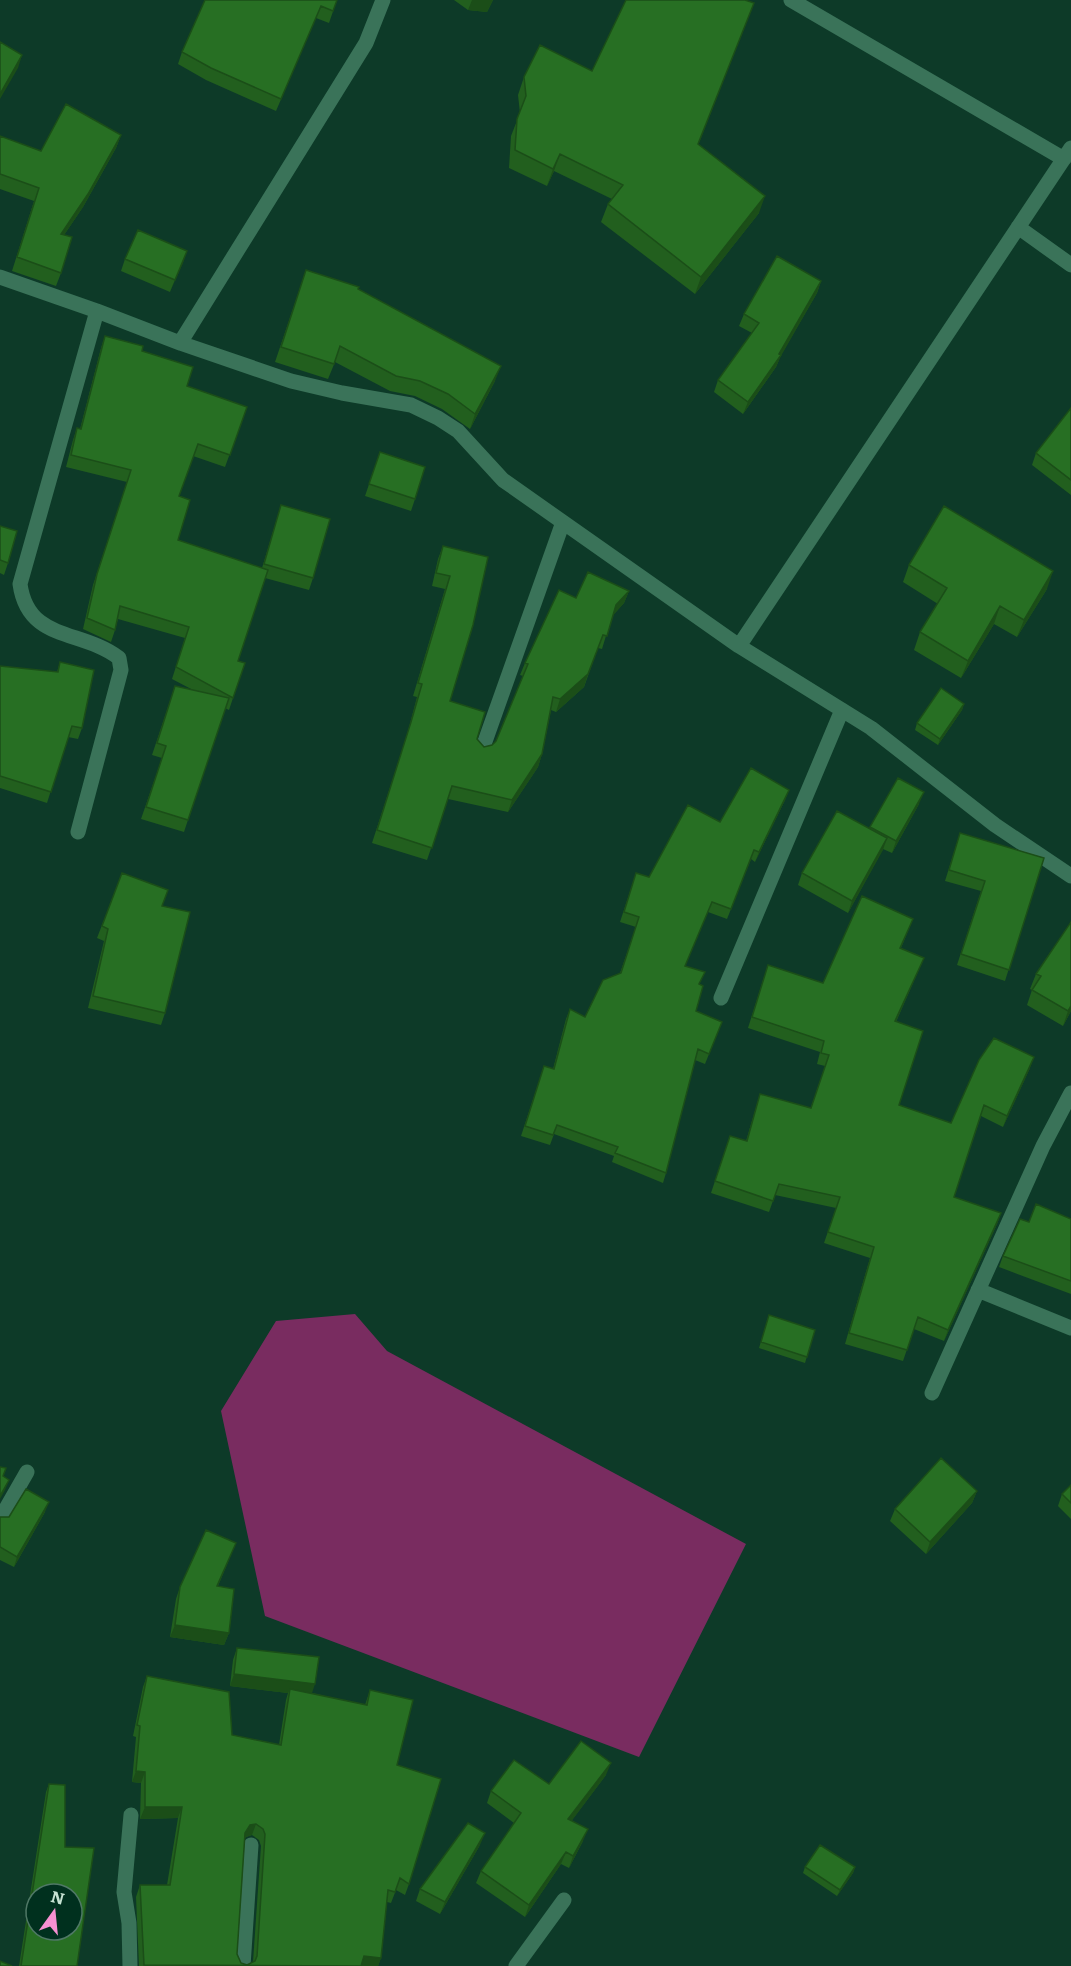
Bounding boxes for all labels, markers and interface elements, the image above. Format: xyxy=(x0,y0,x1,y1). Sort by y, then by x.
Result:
north arrow xyxy=(24,1882,84,1942)
text: N xyxy=(49,1883,68,1910)

